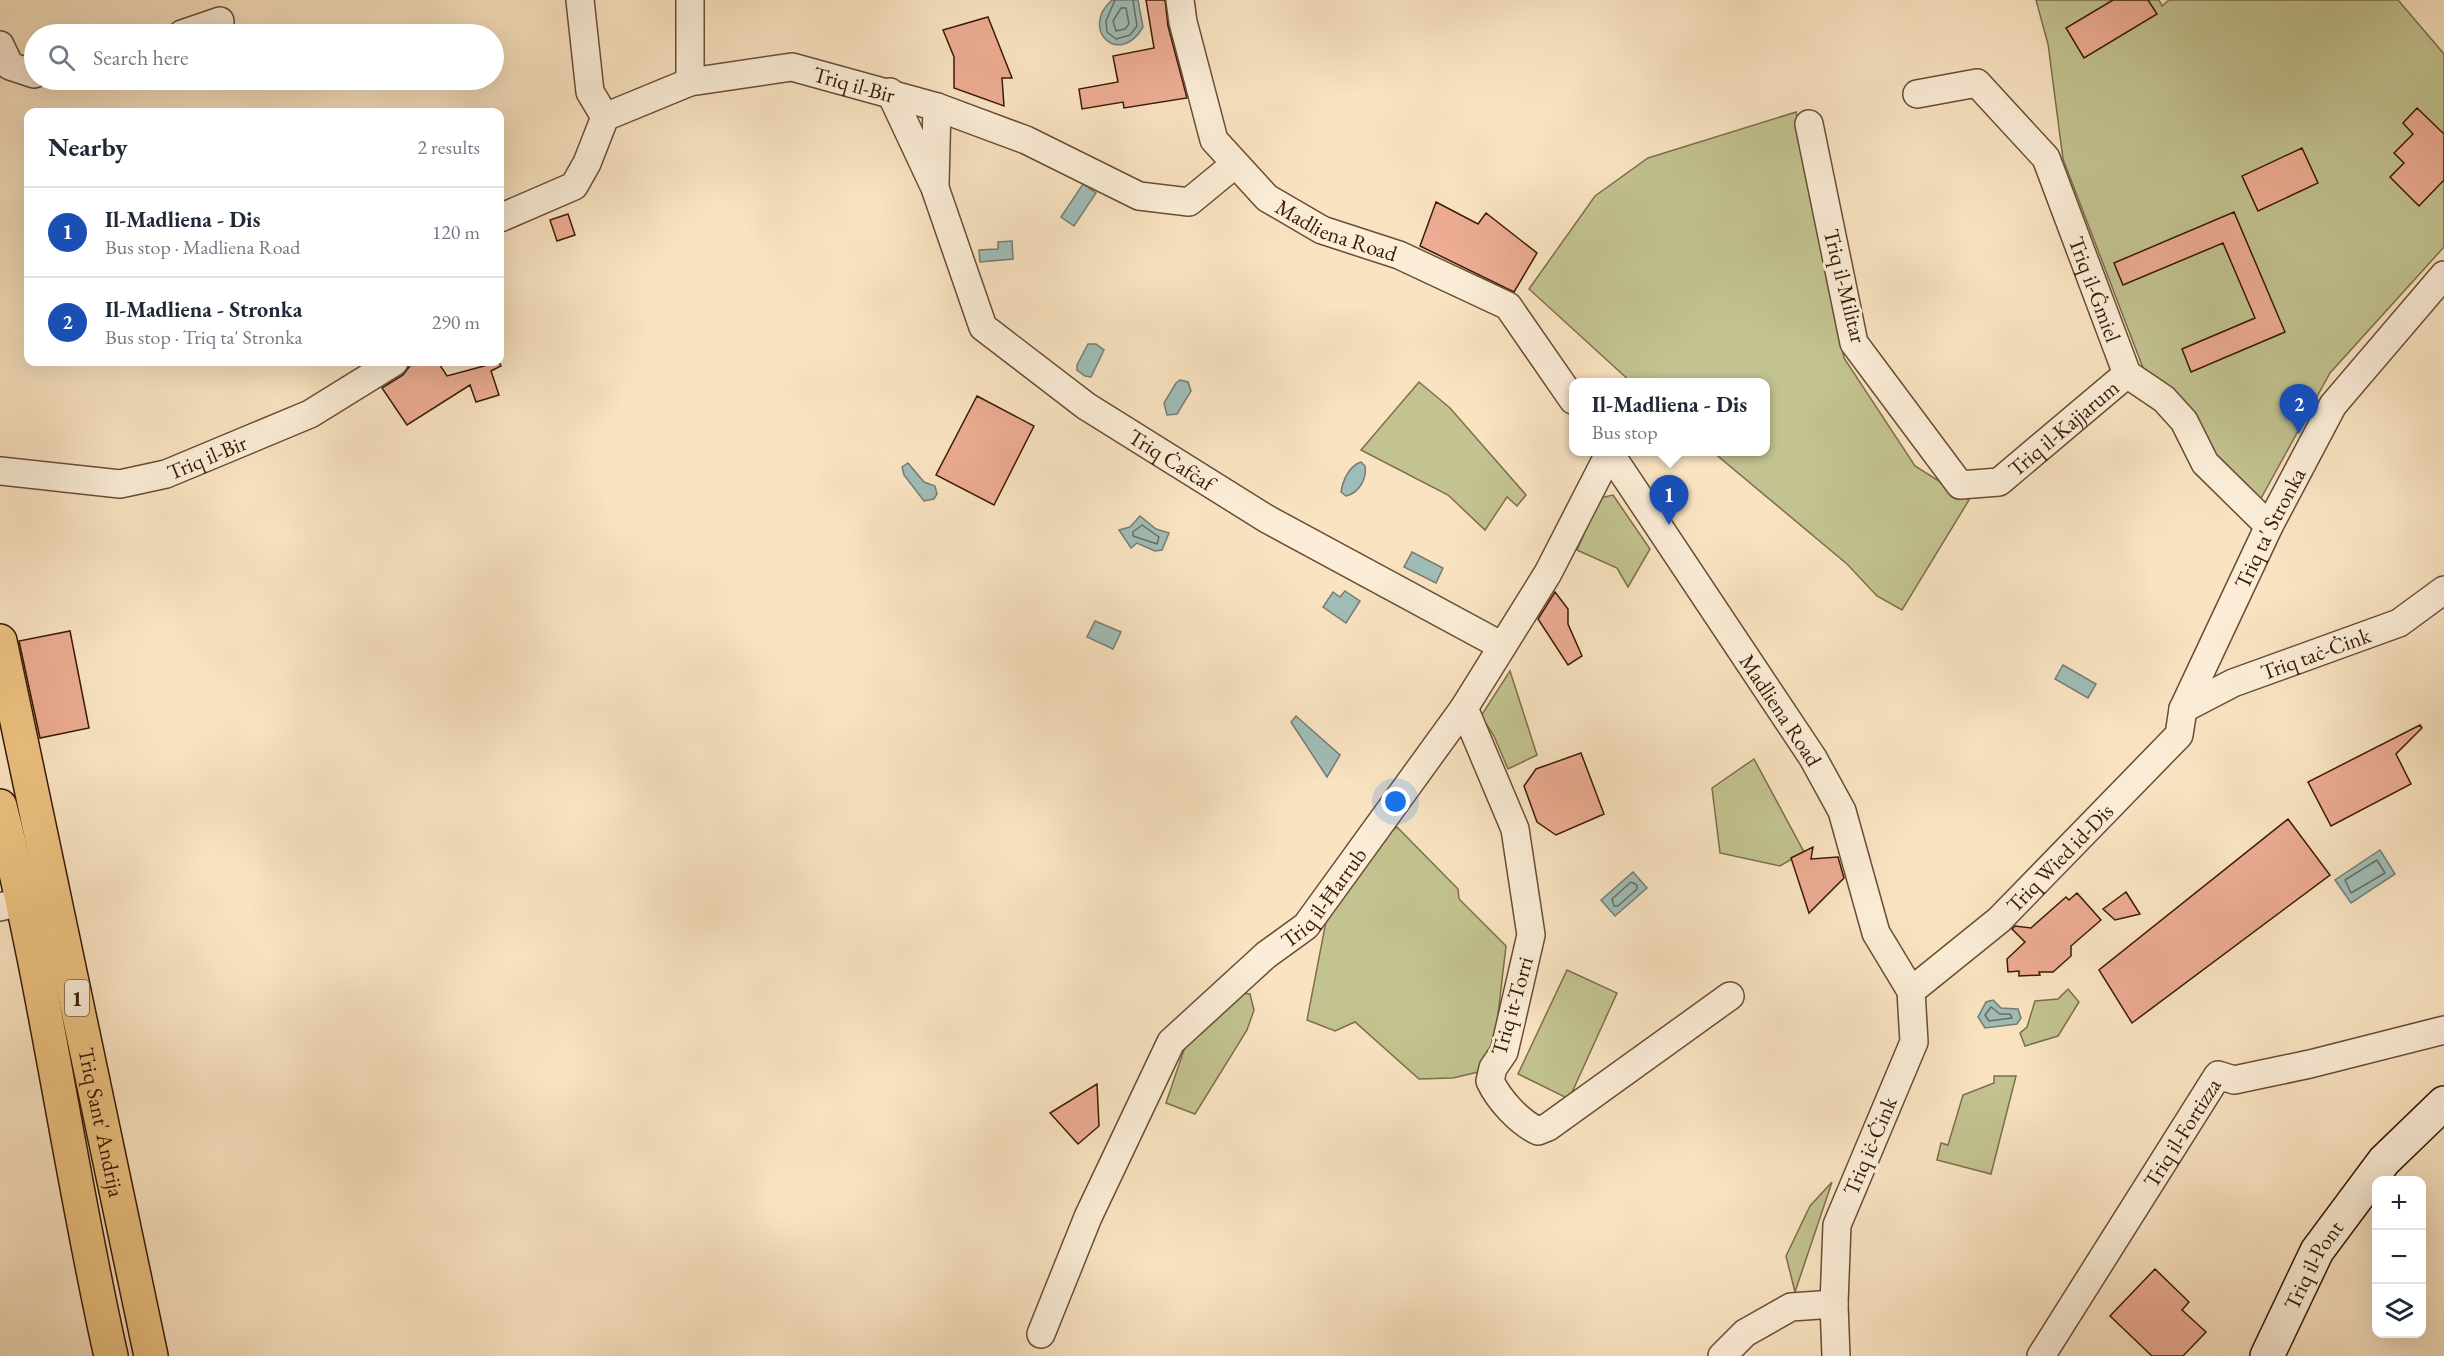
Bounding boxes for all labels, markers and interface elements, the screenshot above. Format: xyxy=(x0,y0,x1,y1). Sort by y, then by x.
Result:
search box xyxy=(24,24,504,90)
icon: search xyxy=(45,41,78,74)
text: Search here xyxy=(93,43,188,72)
street label: Triq il-Bir xyxy=(810,59,899,109)
text: Nearby xyxy=(48,130,128,164)
text: 2 results xyxy=(417,134,480,160)
street label: Madliena Road xyxy=(1271,192,1402,268)
text: Il-Madliena - Dis xyxy=(105,205,260,234)
text: 1 xyxy=(62,219,73,245)
text: 120 m xyxy=(432,219,480,245)
street label: Triq il-Militar xyxy=(1817,226,1873,347)
street label: Triq il-Ġmiel xyxy=(2062,232,2128,346)
text: Bus stop · Madliena Road xyxy=(105,234,300,260)
text: Il-Madliena - Stronka xyxy=(105,295,302,324)
text: 2 xyxy=(62,309,73,335)
text: 290 m xyxy=(432,309,480,335)
text: Bus stop · Triq ta' Stronka xyxy=(105,324,303,350)
street label: Triq il-Kajjarum xyxy=(2002,373,2125,483)
popup xyxy=(1569,378,1770,456)
pin: 2 xyxy=(2280,384,2318,434)
text: Il-Madliena - Dis xyxy=(1592,390,1747,419)
text: Bus stop xyxy=(1592,419,1658,445)
street label: Triq Ċafċaf xyxy=(1123,422,1223,499)
street label: Triq il-Bir xyxy=(163,427,252,486)
street label: Triq ta' Stronka xyxy=(2227,462,2312,593)
pin: 1 xyxy=(1650,476,1688,525)
street label: Triq taċ-Ċink xyxy=(2256,620,2375,686)
street label: Madliena Road xyxy=(1733,648,1829,772)
your location xyxy=(1381,787,1410,816)
street label: Triq Wied id-Dis xyxy=(2000,797,2119,919)
street label: Triq il-Ħarrub xyxy=(1275,841,1373,954)
street label: Triq it-Torri xyxy=(1484,953,1540,1059)
road number: 1 xyxy=(65,980,89,1016)
street label: Triq Sant' Andrija xyxy=(72,1045,132,1200)
street label: Triq il-Fortizza xyxy=(2136,1072,2227,1193)
street label: Triq iċ-Ċink xyxy=(1836,1092,1904,1200)
map controls xyxy=(2372,1176,2426,1338)
button: + xyxy=(2372,1176,2426,1230)
street label: Triq il-Pont xyxy=(2277,1214,2350,1315)
button: − xyxy=(2372,1230,2426,1284)
button: layers xyxy=(2372,1284,2426,1338)

